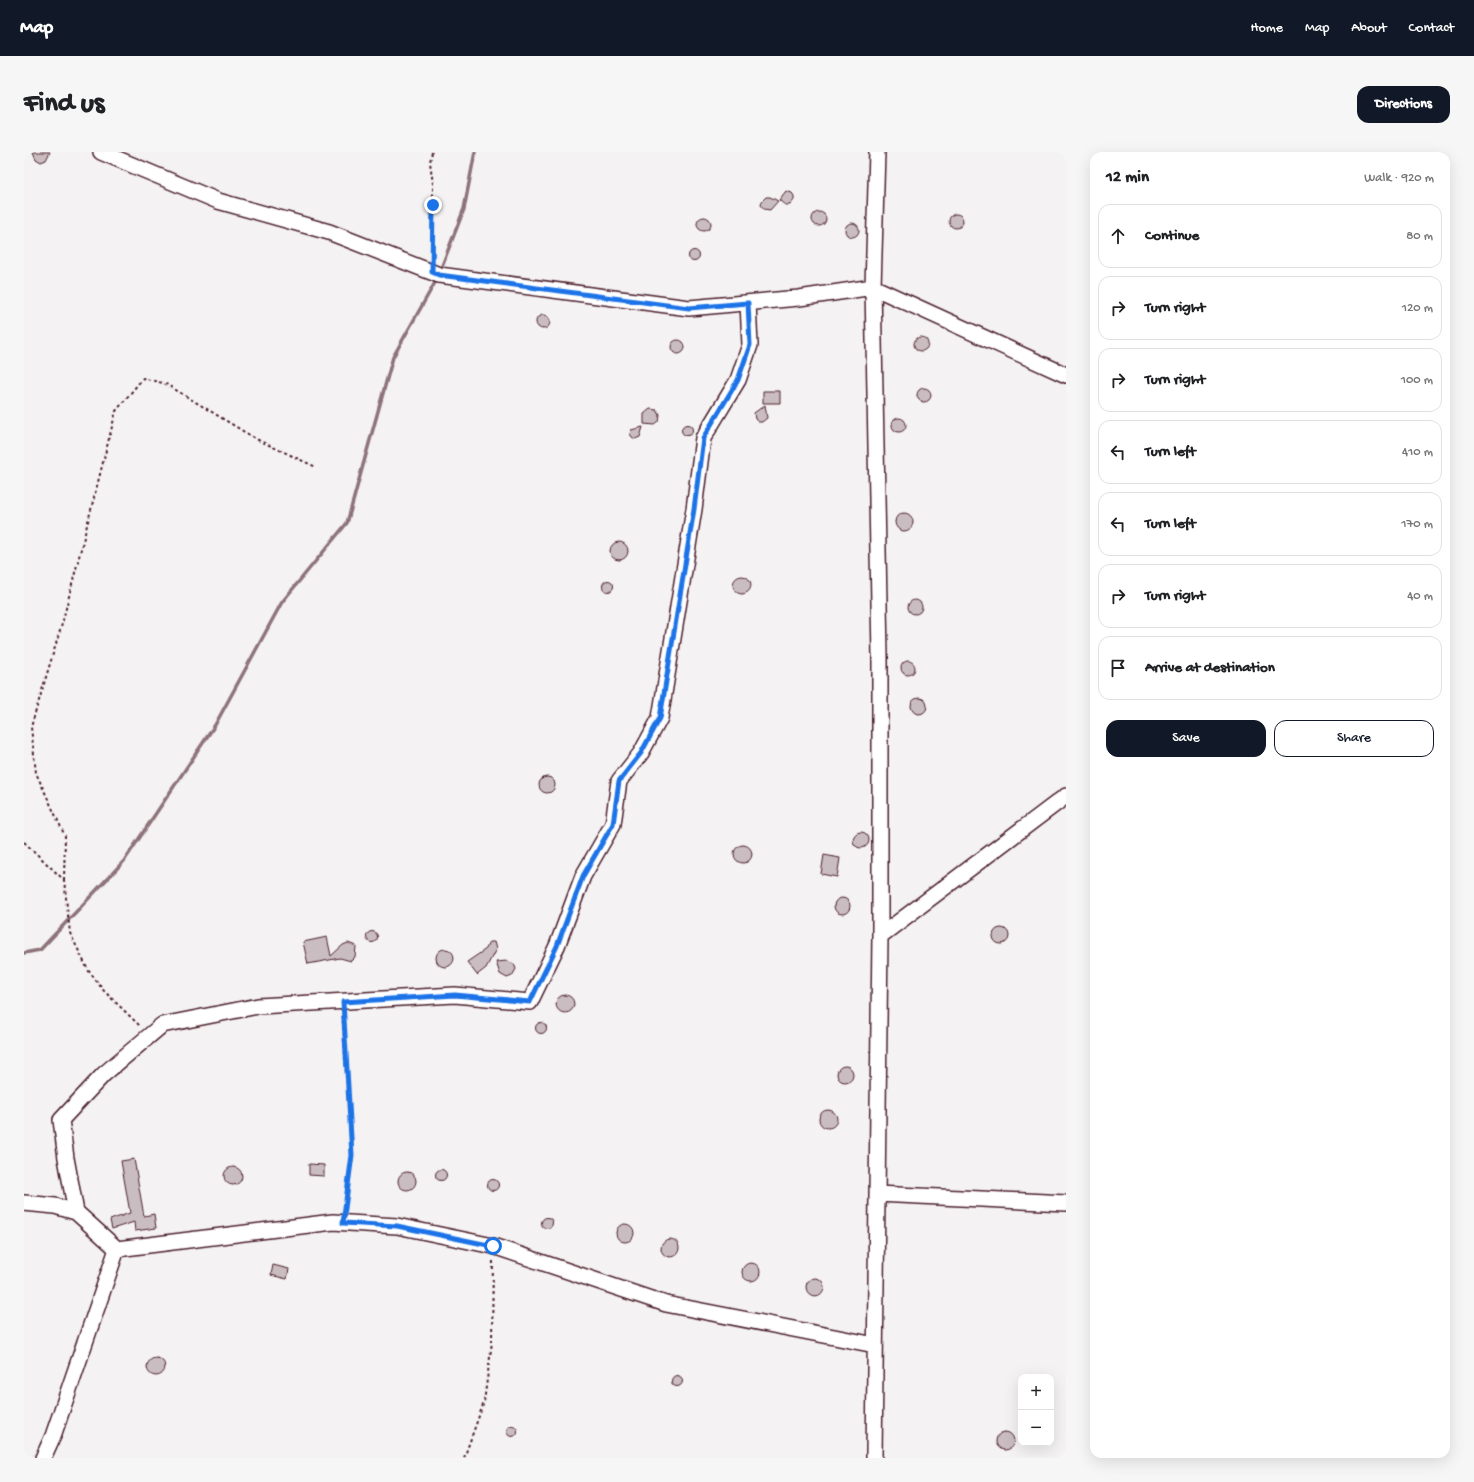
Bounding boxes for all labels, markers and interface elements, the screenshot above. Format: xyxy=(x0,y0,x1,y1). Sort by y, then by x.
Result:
text: Map xyxy=(20,17,53,40)
text: Home xyxy=(1251,20,1283,37)
text: Map xyxy=(1305,20,1329,37)
text: About xyxy=(1351,20,1387,37)
text: Contact xyxy=(1409,20,1454,37)
button: Directions xyxy=(1357,86,1450,123)
text: Find us xyxy=(24,88,104,121)
text: 12 min xyxy=(1106,168,1149,188)
text: Walk · 920 m xyxy=(1364,171,1434,186)
route end xyxy=(424,196,442,214)
icon: ahead xyxy=(1107,225,1129,247)
text: Continue xyxy=(1145,227,1199,245)
text: 80 m xyxy=(1406,229,1433,244)
icon: right xyxy=(1107,297,1129,319)
text: Turn right xyxy=(1145,299,1205,317)
text: 120 m xyxy=(1402,301,1433,316)
icon: right xyxy=(1107,369,1129,391)
text: Turn right xyxy=(1145,371,1205,389)
text: 100 m xyxy=(1401,373,1433,388)
icon: left xyxy=(1107,441,1129,463)
text: Turn left xyxy=(1145,443,1196,461)
text: 410 m xyxy=(1402,445,1433,460)
icon: left xyxy=(1107,513,1129,535)
text: Turn left xyxy=(1145,515,1196,533)
text: 170 m xyxy=(1401,517,1433,532)
icon: right xyxy=(1107,585,1129,607)
text: Turn right xyxy=(1145,587,1205,605)
text: 40 m xyxy=(1407,589,1433,604)
icon: arrive xyxy=(1107,657,1129,679)
text: Arrive at destination xyxy=(1145,659,1275,677)
button: Save xyxy=(1106,720,1266,757)
button: Share xyxy=(1274,720,1434,757)
route start xyxy=(484,1237,502,1255)
map controls xyxy=(1018,1374,1054,1446)
button: + xyxy=(1018,1374,1054,1410)
button: − xyxy=(1018,1410,1054,1446)

